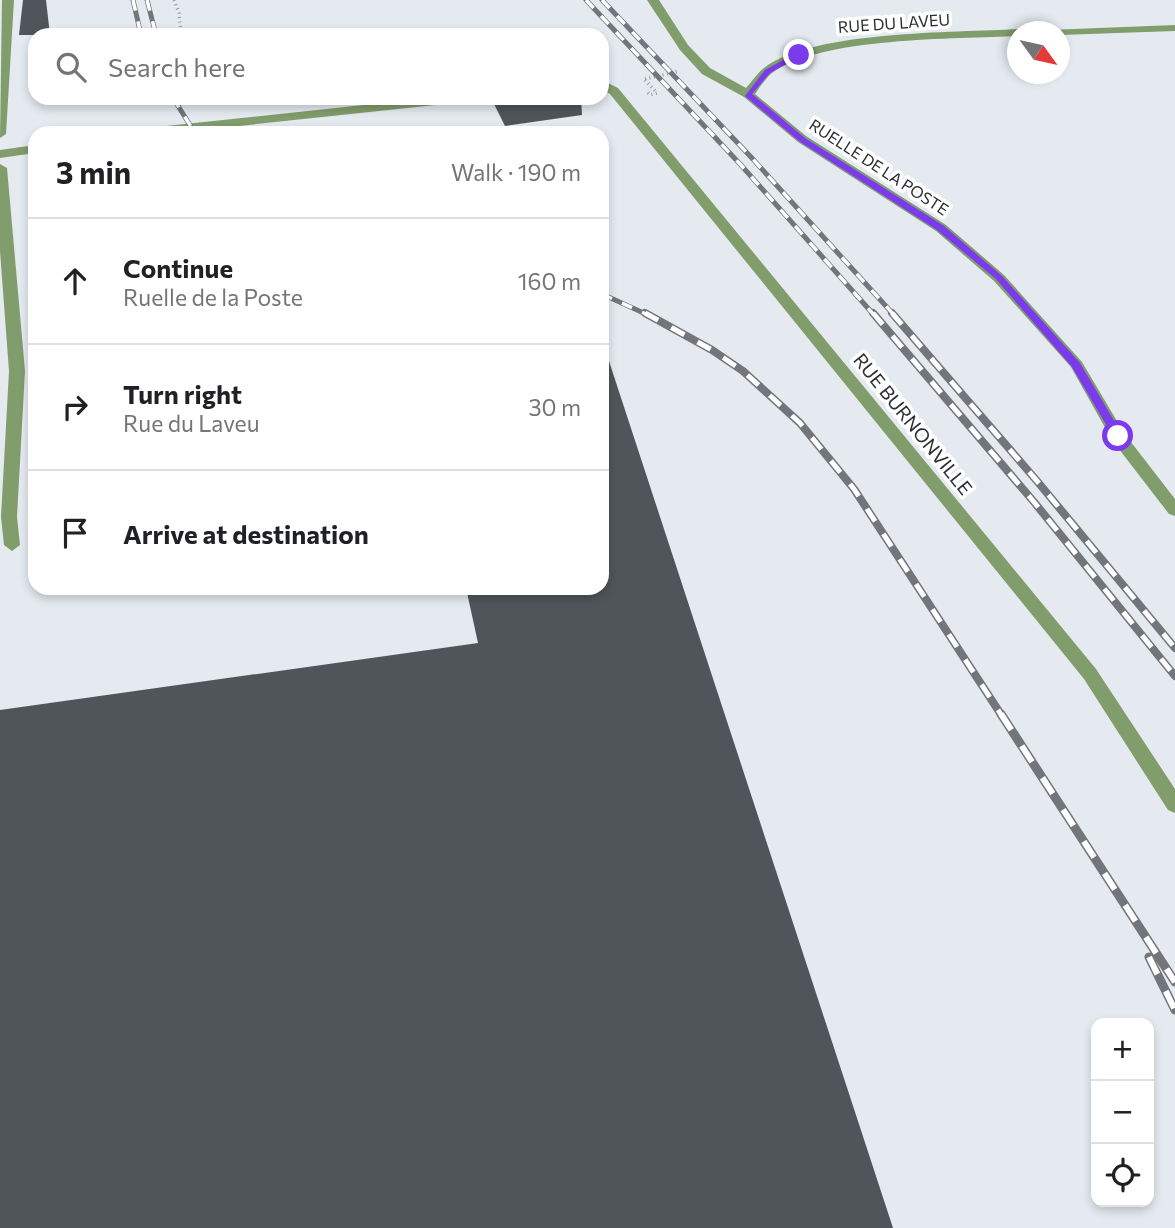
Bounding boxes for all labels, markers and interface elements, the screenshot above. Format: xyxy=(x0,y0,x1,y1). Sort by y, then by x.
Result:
street label: RUE DU LAVEU xyxy=(837,9,951,36)
north arrow xyxy=(1007,21,1070,84)
search box xyxy=(28,28,609,105)
route end xyxy=(783,39,814,70)
icon: search xyxy=(52,48,90,86)
text: Search here xyxy=(108,51,246,82)
street label: RUELLE DE LA POSTE xyxy=(806,114,952,219)
text: 3 min xyxy=(56,153,131,190)
text: Walk · 190 m xyxy=(451,158,581,186)
text: Continue xyxy=(123,252,233,283)
icon: ahead xyxy=(56,262,94,300)
text: 160 m xyxy=(518,267,581,295)
text: Ruelle de la Poste xyxy=(123,283,303,311)
street label: RUE BURNONVILLE xyxy=(849,348,978,499)
text: Turn right xyxy=(123,378,242,409)
icon: right xyxy=(56,388,94,426)
text: 30 m xyxy=(528,393,581,421)
text: Rue du Laveu xyxy=(123,409,260,437)
route start xyxy=(1102,420,1133,451)
icon: arrive xyxy=(56,514,94,552)
text: Arrive at destination xyxy=(123,518,369,549)
map controls xyxy=(1091,1018,1154,1207)
button: + xyxy=(1091,1018,1154,1081)
button: − xyxy=(1091,1081,1154,1144)
button: locate xyxy=(1091,1144,1154,1207)

